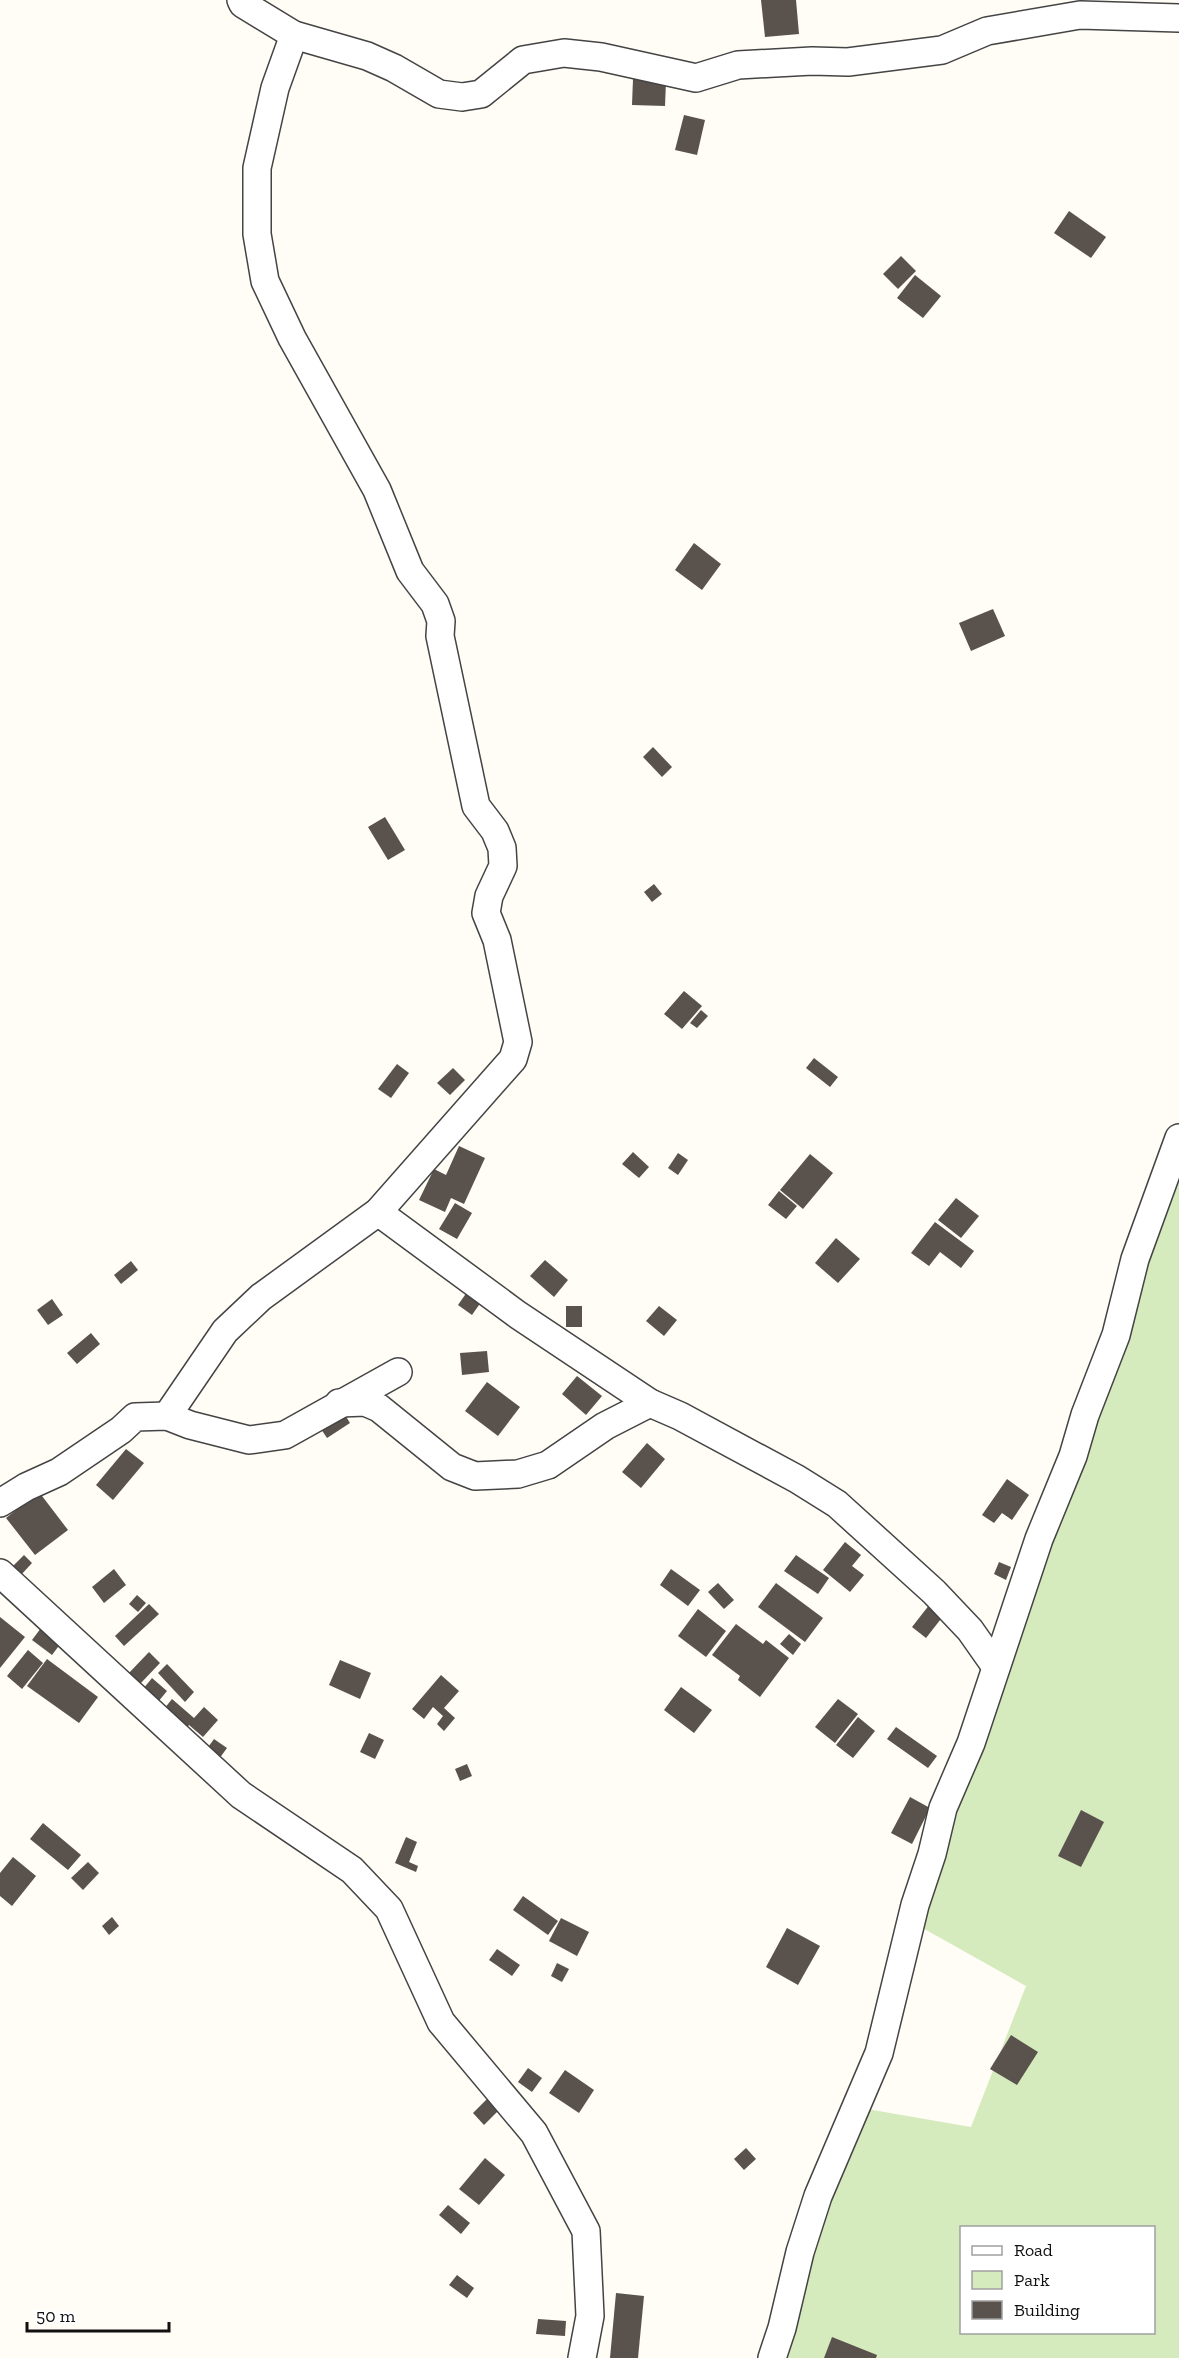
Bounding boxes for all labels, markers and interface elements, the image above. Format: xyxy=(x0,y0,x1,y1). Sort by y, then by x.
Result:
legend xyxy=(960,2226,1155,2334)
text: Road xyxy=(1014,2239,1053,2261)
text: Park xyxy=(1014,2269,1050,2291)
scale bar xyxy=(27,2295,170,2333)
text: Building xyxy=(1014,2299,1080,2321)
text: 50 m xyxy=(36,2305,76,2327)

